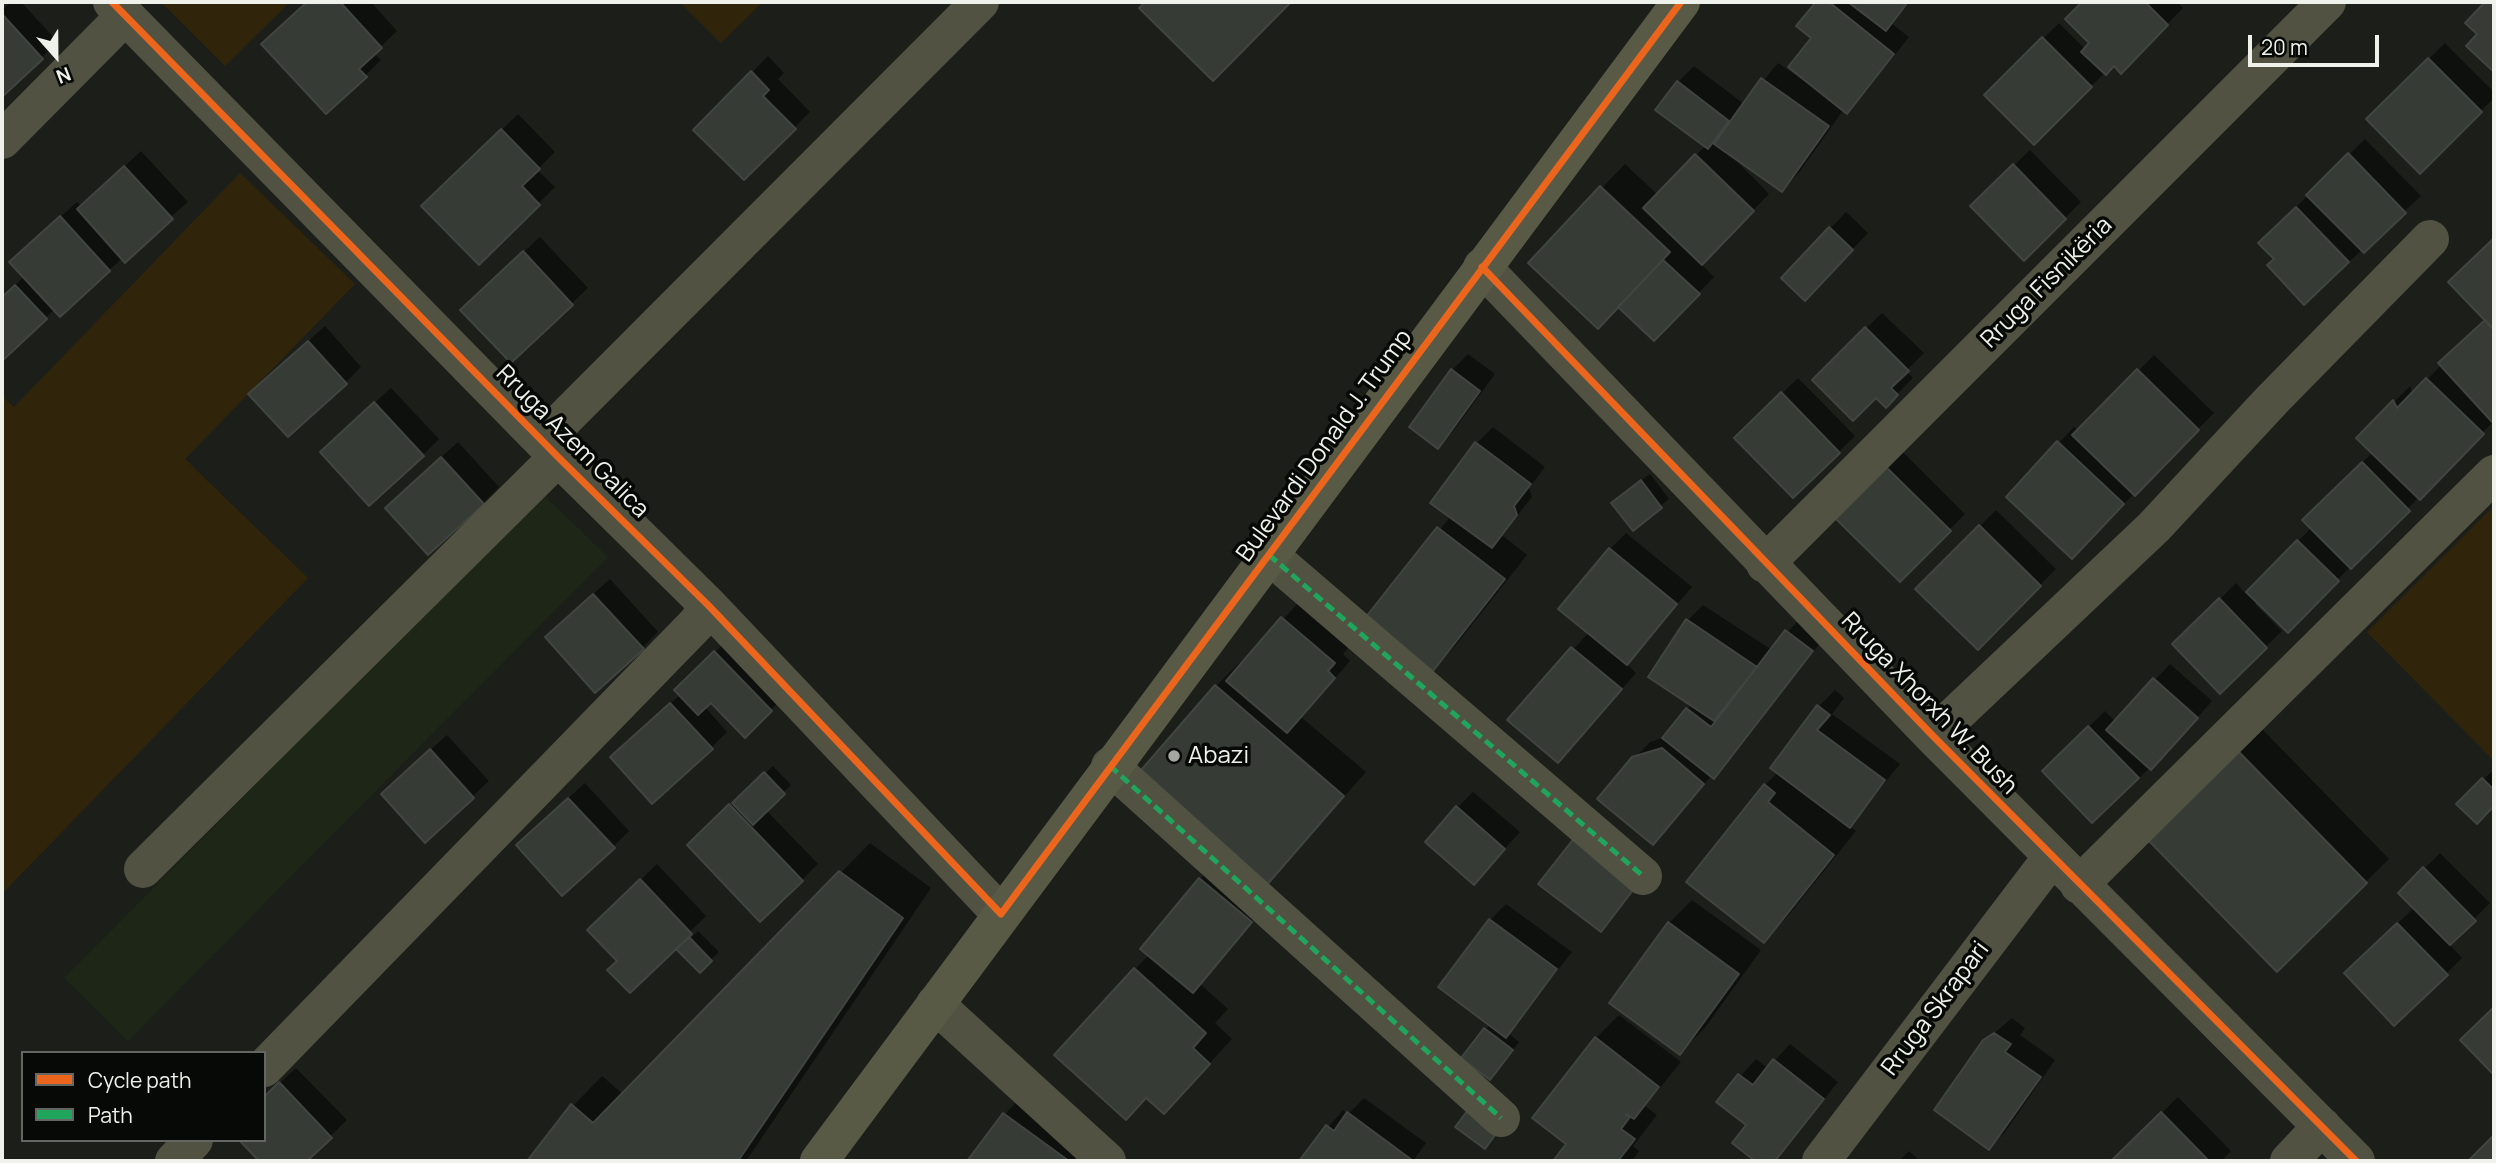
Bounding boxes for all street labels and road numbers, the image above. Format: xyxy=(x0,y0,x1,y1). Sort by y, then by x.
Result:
street label: Rruga Fisnikëria xyxy=(1975,211,2119,355)
street label: Bulevardi Donald J. Trump xyxy=(1231,324,1419,568)
street label: Rruga Azem Galica xyxy=(490,360,654,524)
street label: Rruga Xhorxh W. Bush xyxy=(1835,607,2023,801)
street label: Rruga Skrapari xyxy=(1876,936,1996,1082)

